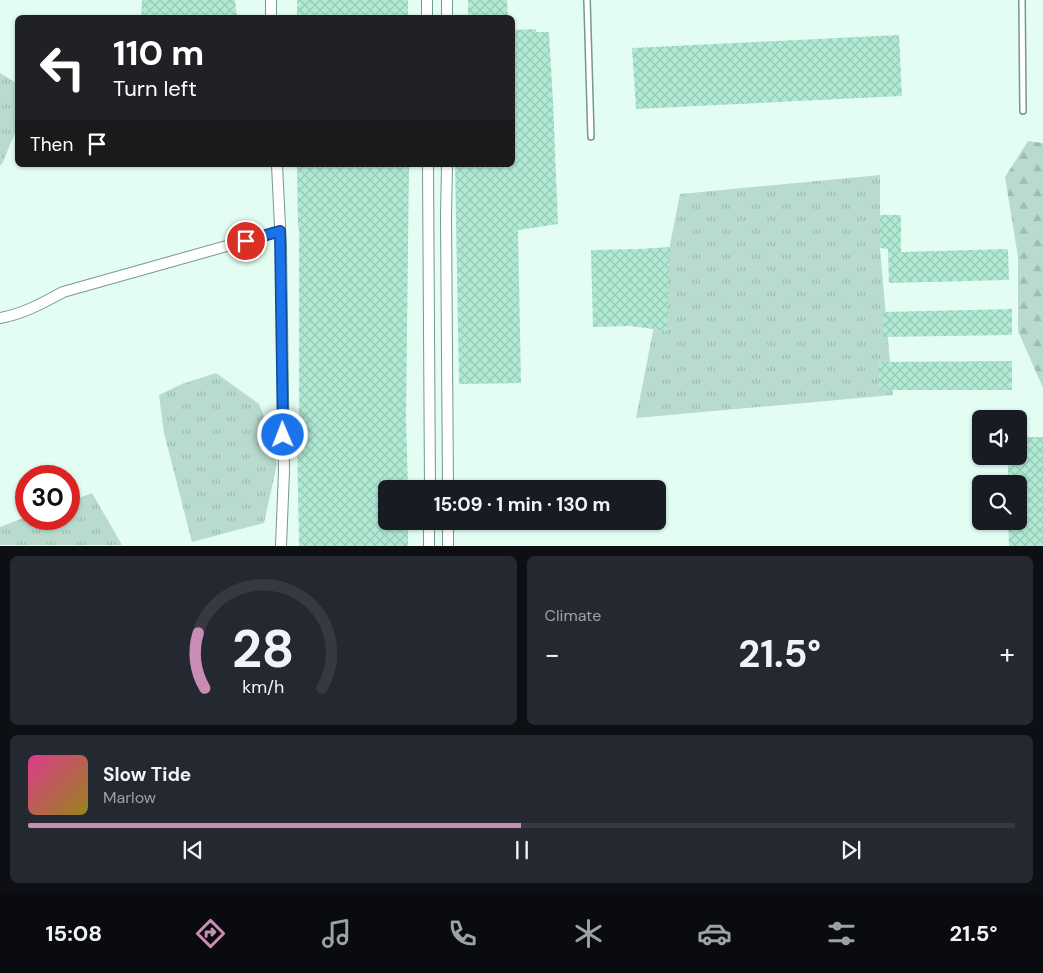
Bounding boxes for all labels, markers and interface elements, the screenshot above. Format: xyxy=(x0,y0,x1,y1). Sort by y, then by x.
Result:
text: 110 m xyxy=(113,30,204,76)
icon: left xyxy=(30,35,95,100)
text: Turn left xyxy=(113,74,197,103)
icon: arrive xyxy=(83,130,111,158)
text: Then xyxy=(30,132,73,157)
pin xyxy=(225,220,267,262)
icon: arrive xyxy=(232,227,260,255)
position arrow xyxy=(256,408,308,460)
map controls xyxy=(972,410,1027,530)
button: sound xyxy=(972,410,1027,465)
speed limit sign: 30 xyxy=(15,465,80,530)
button: search xyxy=(972,475,1027,530)
text: 15:09 · 1 min · 130 m xyxy=(434,492,610,517)
text: Climate xyxy=(545,605,601,626)
text: 28 xyxy=(232,615,295,683)
text: 21.5° xyxy=(738,629,821,679)
text: − xyxy=(545,636,560,673)
text: + xyxy=(1000,636,1015,673)
text: km/h xyxy=(242,675,284,699)
text: Slow Tide xyxy=(103,762,191,787)
text: Marlow xyxy=(103,787,156,808)
icon: previous xyxy=(179,836,207,864)
icon: pause xyxy=(508,836,536,864)
icon: next xyxy=(837,836,865,864)
icon: directions xyxy=(193,916,228,951)
icon: music xyxy=(319,916,354,951)
icon: phone xyxy=(445,916,480,951)
icon: climate xyxy=(571,916,606,951)
icon: car xyxy=(697,916,732,951)
icon: filters xyxy=(824,916,859,951)
text: 15:08 xyxy=(46,919,102,948)
text: 21.5° xyxy=(950,919,997,948)

